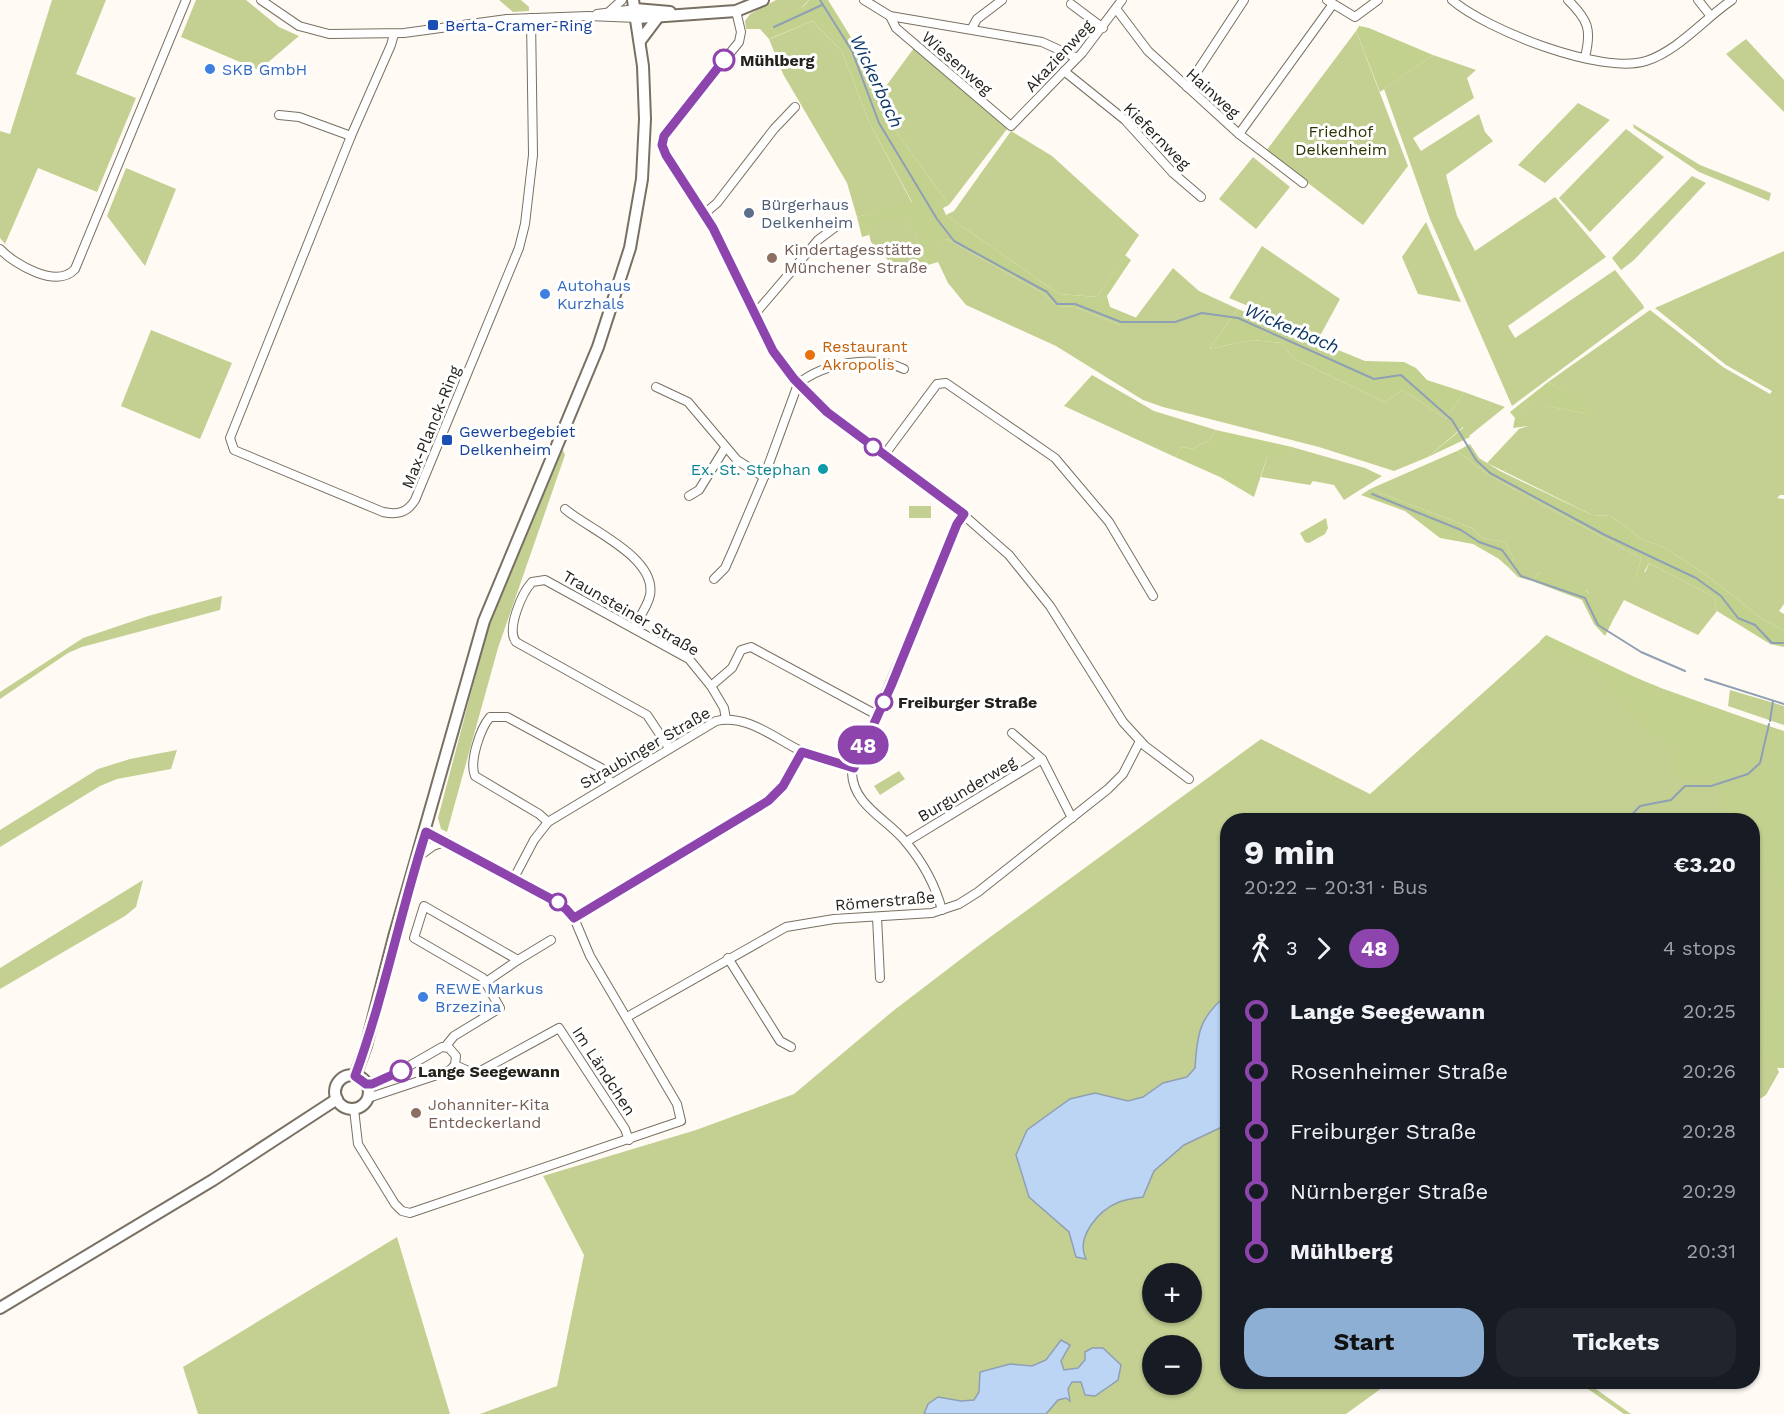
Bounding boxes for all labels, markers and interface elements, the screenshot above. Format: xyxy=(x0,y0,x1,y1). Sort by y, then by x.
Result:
place label: Berta-Cramer-Ring xyxy=(445,16,592,35)
street label: Akazienweg xyxy=(1021,16,1097,96)
marker: Berta-Cramer-Ring xyxy=(426,18,440,32)
street label: Wiesenweg xyxy=(918,27,996,99)
water label: Wickerbach xyxy=(846,31,908,131)
marker: Mühlberg xyxy=(713,49,735,71)
place label: Mühlberg xyxy=(740,51,815,70)
place label: SKB GmbH xyxy=(222,60,307,79)
marker: SKB GmbH xyxy=(203,62,217,76)
street label: Hainweg xyxy=(1182,64,1244,122)
street label: Kiefernweg xyxy=(1120,99,1195,174)
park label: Friedhof Delkenheim xyxy=(1295,122,1387,159)
place label: Bürgerhaus Delkenheim xyxy=(761,195,853,232)
marker: Bürgerhaus Delkenheim xyxy=(742,206,756,220)
place label: Kindertagesstätte Münchener Straße xyxy=(784,240,928,277)
marker: Kindertagesstätte Münchener Straße xyxy=(765,251,779,265)
place label: Autohaus Kurzhals xyxy=(557,276,631,313)
marker: Autohaus Kurzhals xyxy=(538,287,552,301)
water label: Wickerbach xyxy=(1242,299,1342,357)
place label: Restaurant Akropolis xyxy=(822,337,908,374)
marker: Restaurant Akropolis xyxy=(803,348,817,362)
street label: Max-Planck-Ring xyxy=(398,362,464,491)
place label: Gewerbegebiet Delkenheim xyxy=(459,422,576,459)
marker: Gewerbegebiet Delkenheim xyxy=(440,433,454,447)
unlabelled marker xyxy=(864,438,882,456)
place label: Ex. St. Stephan xyxy=(691,460,811,479)
marker: Ex. St. Stephan xyxy=(816,462,830,476)
street label: Traunsteiner Straße xyxy=(559,566,703,660)
marker: Freiburger Straße xyxy=(875,693,893,711)
place label: Freiburger Straße xyxy=(898,693,1037,712)
street label: Straubinger Straße xyxy=(577,703,713,793)
line badge: 48 xyxy=(836,726,890,764)
text: 48 xyxy=(850,733,876,758)
street label: Burgunderweg xyxy=(914,752,1020,826)
text: 9 min xyxy=(1244,833,1335,872)
text: €3.20 xyxy=(1674,852,1736,877)
text: 20:22 – 20:31 · Bus xyxy=(1244,875,1428,899)
street label: Römerstraße xyxy=(834,887,936,915)
unlabelled marker xyxy=(549,893,567,911)
icon: walk xyxy=(1244,932,1277,965)
icon: forward xyxy=(1307,932,1340,965)
text: 3 xyxy=(1286,936,1298,960)
text: 48 xyxy=(1361,936,1387,961)
text: 4 stops xyxy=(1663,936,1736,960)
place label: REWE Markus Brzezina xyxy=(435,979,543,1016)
marker: REWE Markus Brzezina xyxy=(416,990,430,1004)
text: Lange Seegewann xyxy=(1290,999,1485,1024)
text: 20:25 xyxy=(1683,999,1736,1023)
street label: Im Ländchen xyxy=(568,1023,640,1119)
text: Rosenheimer Straße xyxy=(1290,1059,1508,1084)
text: 20:26 xyxy=(1682,1059,1736,1083)
marker: Lange Seegewann xyxy=(390,1060,412,1082)
place label: Lange Seegewann xyxy=(418,1062,560,1081)
place label: Johanniter-Kita Entdeckerland xyxy=(428,1095,550,1132)
marker: Johanniter-Kita Entdeckerland xyxy=(409,1106,423,1120)
text: Freiburger Straße xyxy=(1290,1119,1477,1144)
text: 20:28 xyxy=(1682,1119,1736,1143)
text: Nürnberger Straße xyxy=(1290,1179,1488,1204)
text: 20:29 xyxy=(1682,1179,1736,1203)
text: Mühlberg xyxy=(1290,1239,1393,1264)
text: 20:31 xyxy=(1687,1239,1736,1263)
map controls xyxy=(1142,1263,1202,1395)
button: + xyxy=(1142,1263,1202,1323)
button: Start xyxy=(1244,1308,1484,1377)
button: Tickets xyxy=(1496,1308,1736,1377)
button: − xyxy=(1142,1335,1202,1395)

